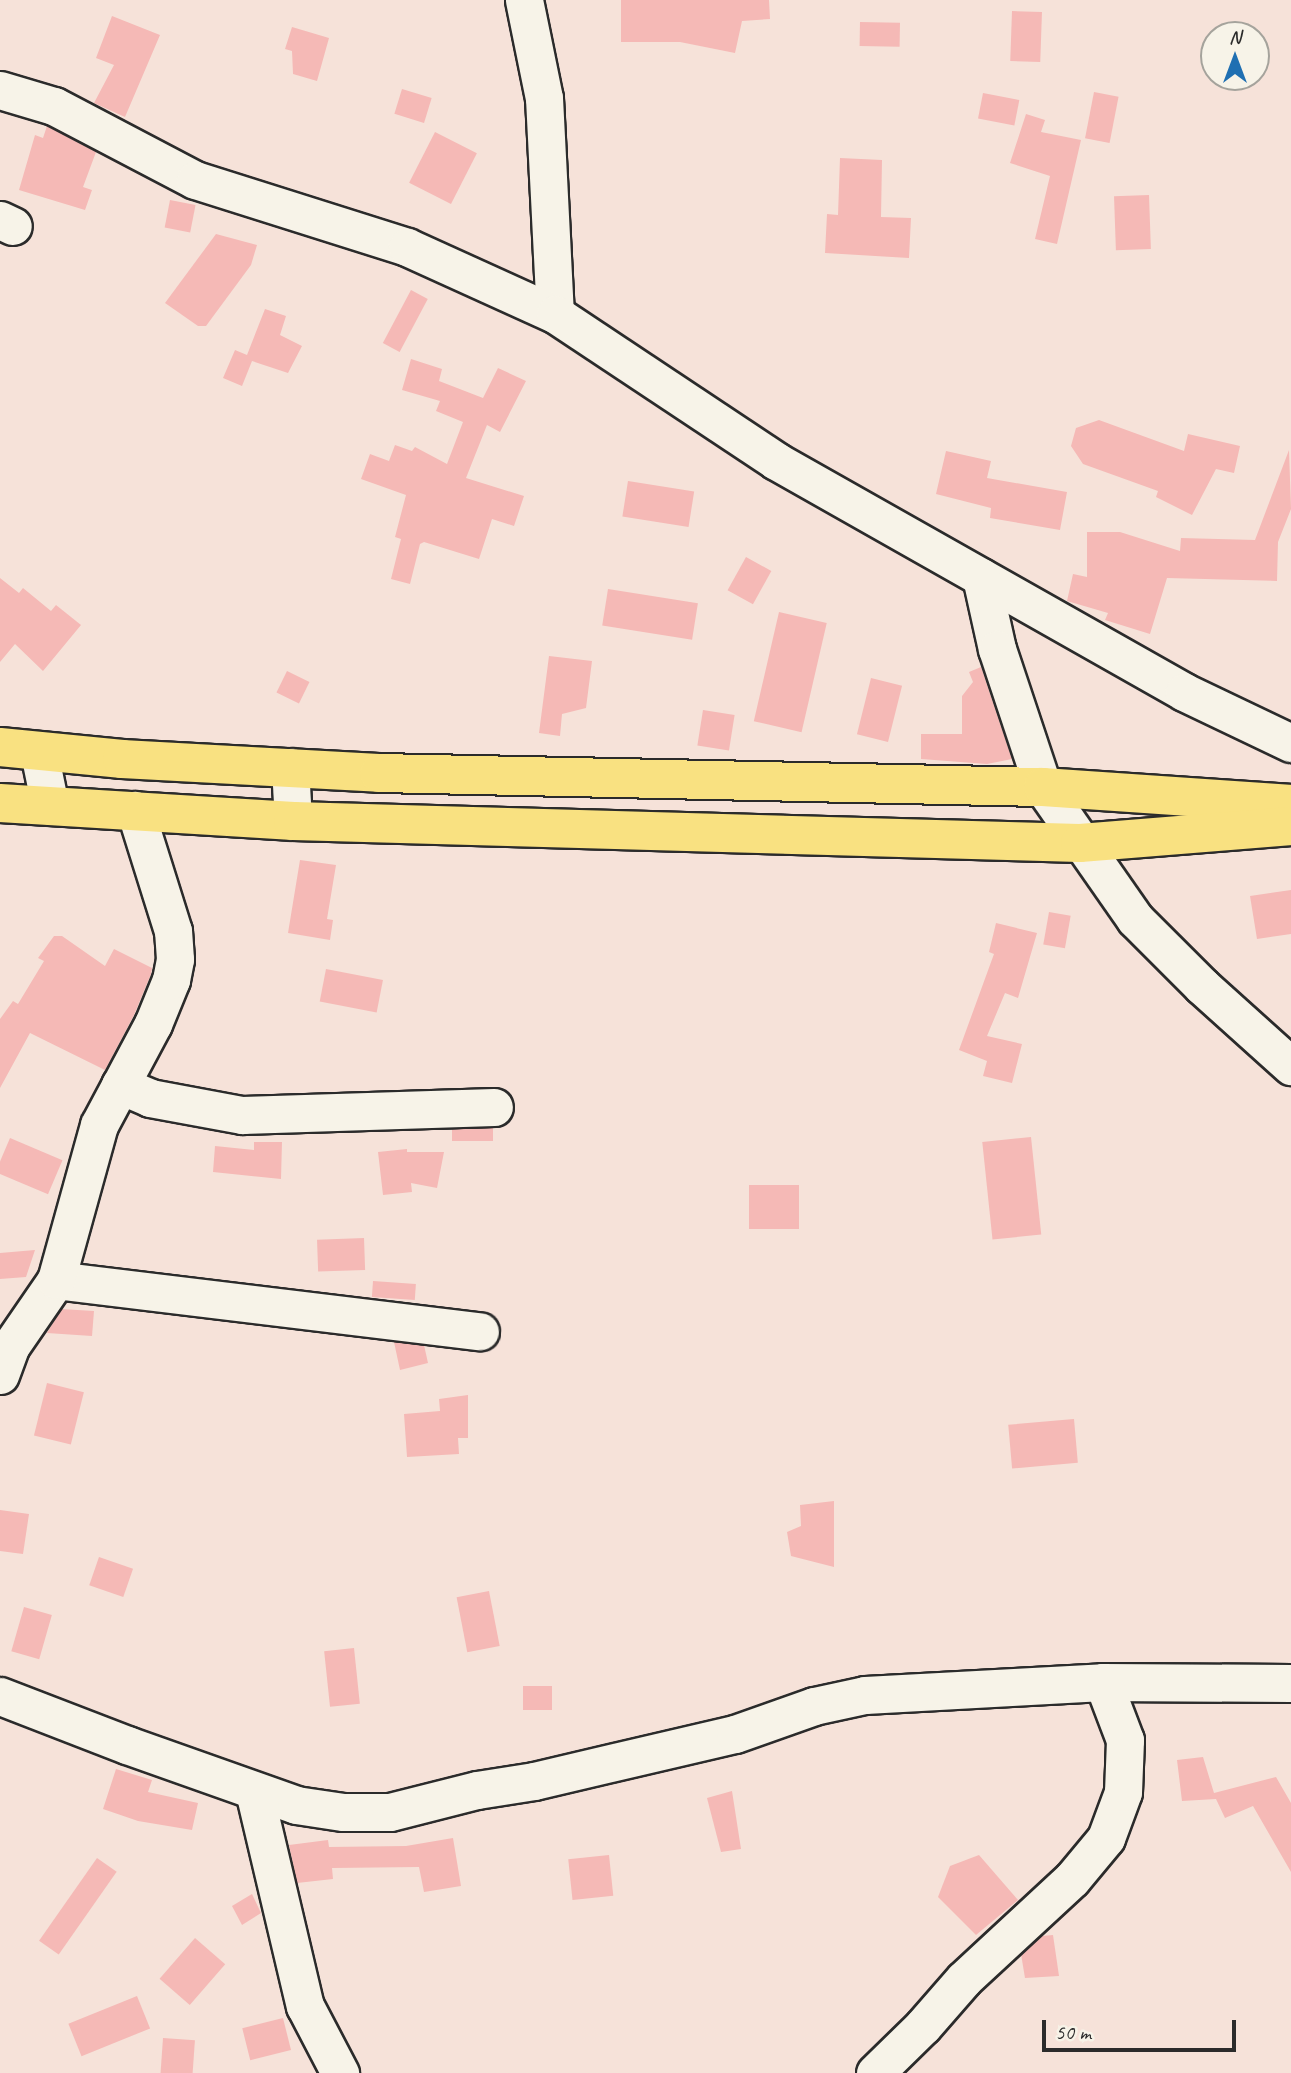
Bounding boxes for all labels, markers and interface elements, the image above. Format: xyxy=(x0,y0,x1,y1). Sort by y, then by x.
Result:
north arrow xyxy=(1200,21,1270,91)
text: N xyxy=(1229,25,1241,49)
scale bar xyxy=(1046,2007,1240,2050)
text: 50 m xyxy=(1055,2019,1091,2045)

